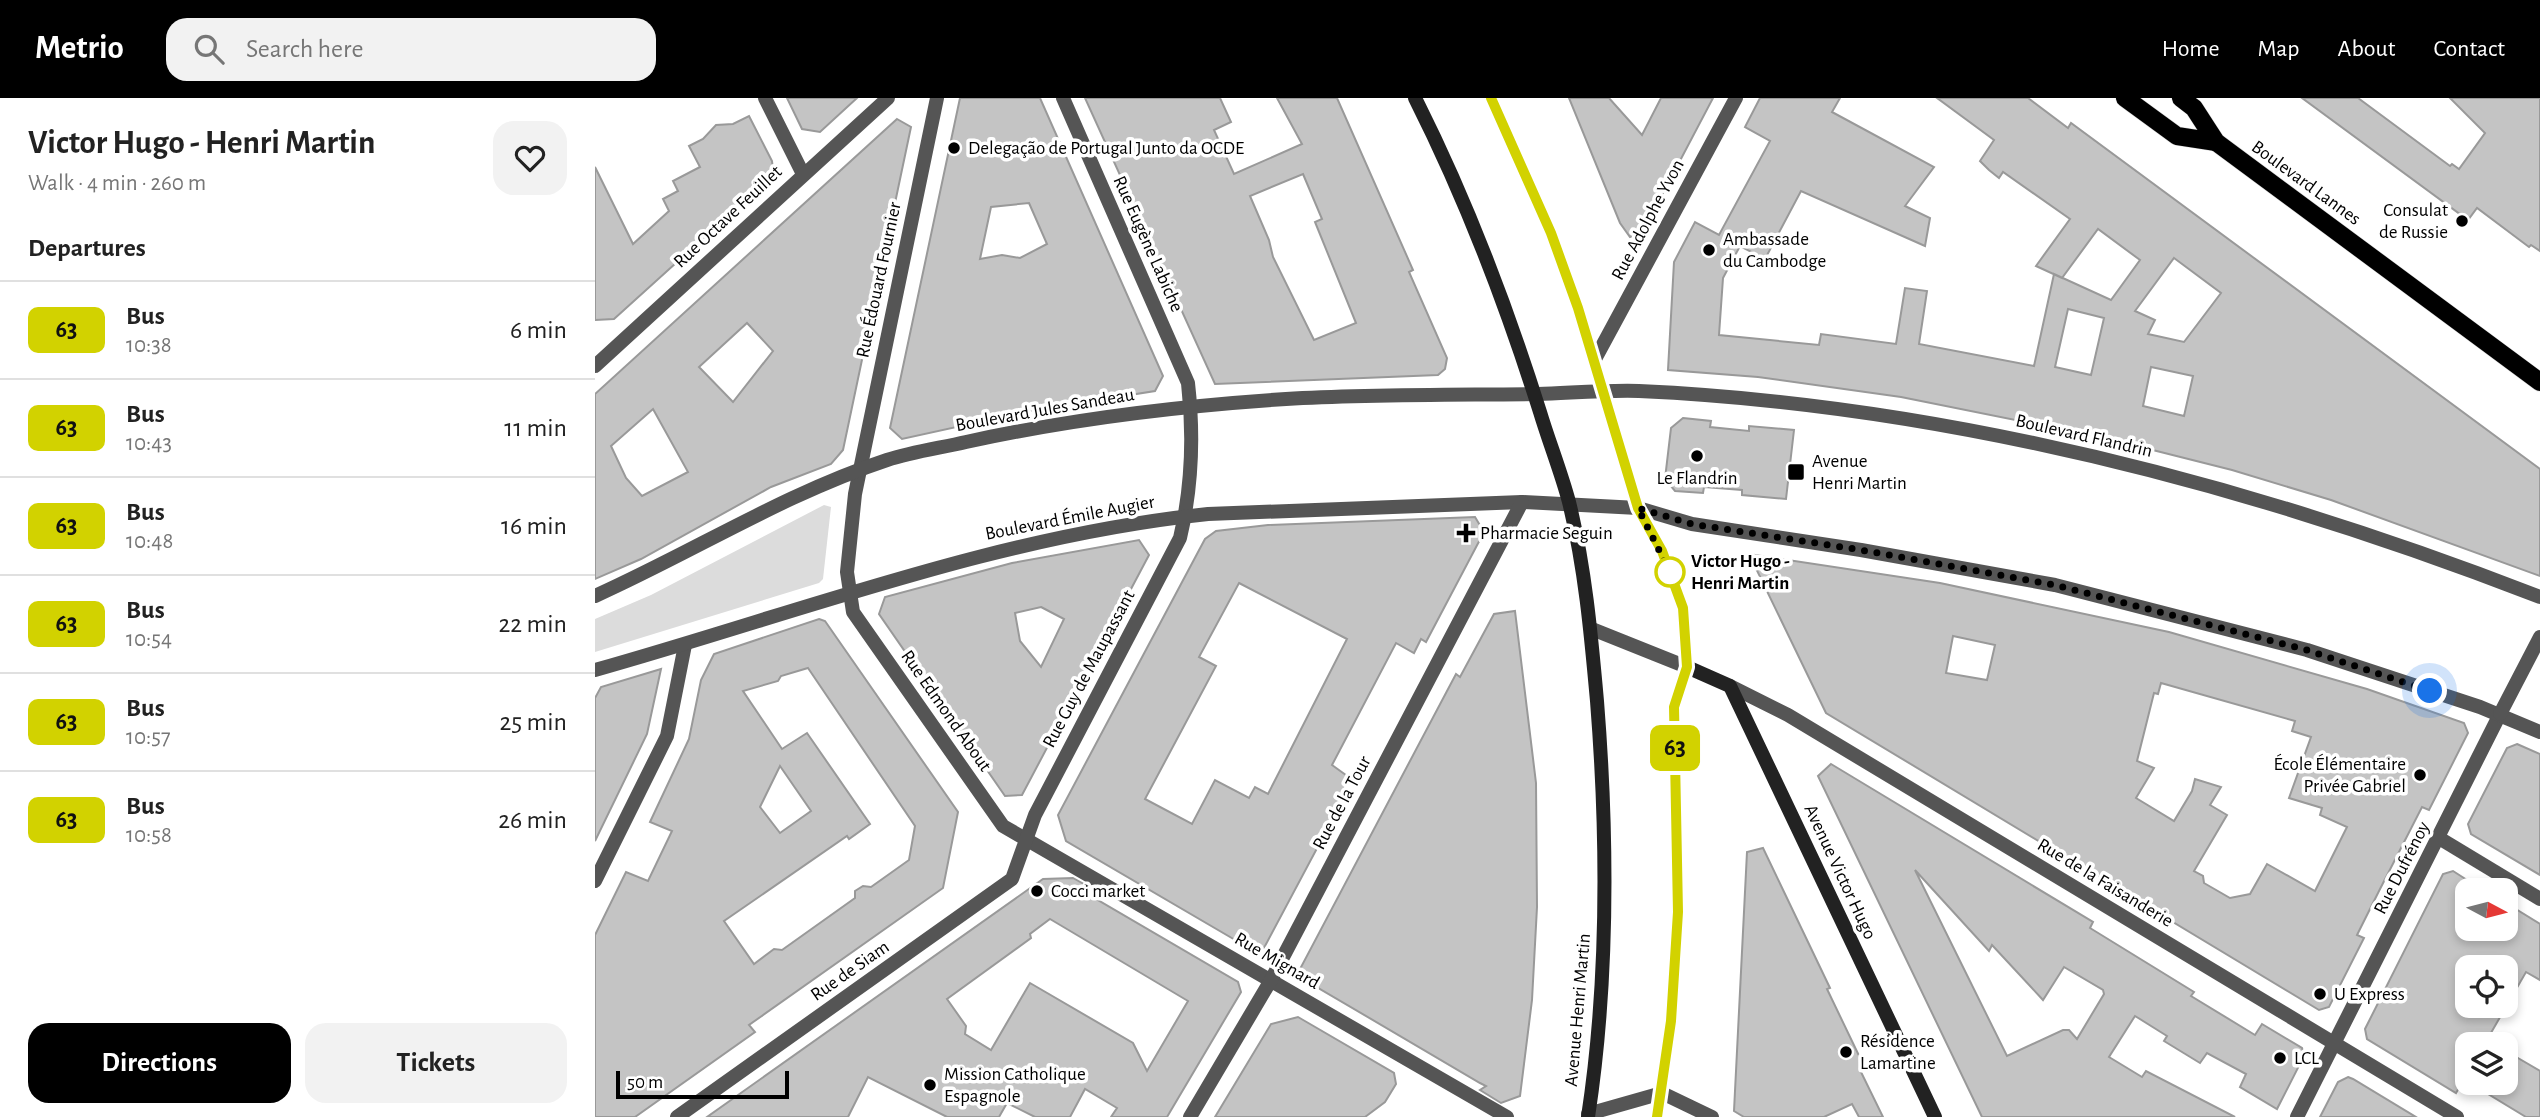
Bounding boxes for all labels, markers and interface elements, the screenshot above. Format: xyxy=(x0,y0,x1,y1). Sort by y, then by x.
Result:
search box xyxy=(166,18,656,81)
icon: search xyxy=(190,30,228,68)
text: Metrio xyxy=(35,32,124,65)
text: Search here xyxy=(246,36,363,62)
text: Home xyxy=(2162,37,2220,61)
text: Map xyxy=(2258,37,2300,61)
text: About xyxy=(2338,37,2395,61)
text: Contact xyxy=(2433,37,2505,61)
button: heart xyxy=(493,121,567,195)
text: Victor Hugo - Henri Martin xyxy=(28,127,375,160)
street label: Boulevard Lannes xyxy=(2248,137,2364,229)
place label: Delegação de Portugal Junto da OCDE xyxy=(968,139,1244,158)
marker: Delegação de Portugal Junto da OCDE xyxy=(946,140,962,156)
street label: Rue Adolphe Yvon xyxy=(1608,157,1688,283)
street label: Rue Octave Feuillet xyxy=(670,162,786,272)
text: Walk · 4 min · 260 m xyxy=(28,172,206,195)
street label: Rue Eugène Labiche xyxy=(1109,173,1187,315)
street label: Rue Édouard Fournier xyxy=(851,200,905,360)
place label: Consulat de Russie xyxy=(2379,201,2448,242)
marker: Consulat de Russie xyxy=(2454,213,2470,229)
place label: Ambassade du Cambodge xyxy=(1723,230,1826,271)
text: Departures xyxy=(28,235,146,261)
marker: Ambassade du Cambodge xyxy=(1701,242,1717,258)
text: Bus xyxy=(126,303,165,329)
text: 6 min xyxy=(510,317,567,343)
text: 63 xyxy=(56,318,77,342)
text: 10:38 xyxy=(126,334,172,357)
street label: Boulevard Jules Sandeau xyxy=(954,385,1136,435)
text: Bus xyxy=(126,401,165,427)
street label: Boulevard Flandrin xyxy=(2014,411,2154,461)
text: 11 min xyxy=(504,415,567,441)
text: 63 xyxy=(56,416,77,440)
text: 10:43 xyxy=(126,432,172,455)
marker: Le Flandrin xyxy=(1689,448,1705,464)
place label: Avenue Henri Martin xyxy=(1812,452,1907,493)
marker: Avenue Henri Martin xyxy=(1786,462,1806,482)
place label: Le Flandrin xyxy=(1656,469,1738,488)
street label: Boulevard Émile Augier xyxy=(983,490,1156,544)
text: Bus xyxy=(126,499,165,525)
text: 16 min xyxy=(501,513,567,539)
text: 63 xyxy=(56,514,77,538)
place label: Pharmacie Seguin xyxy=(1480,524,1613,543)
marker: Pharmacie Seguin xyxy=(1458,525,1474,541)
text: 10:48 xyxy=(126,530,173,553)
place label: Victor Hugo - Henri Martin xyxy=(1691,552,1790,593)
marker: Victor Hugo - Henri Martin xyxy=(1655,557,1685,587)
street label: Rue Guy de Maupassant xyxy=(1039,587,1139,751)
text: Bus xyxy=(126,597,165,623)
text: 22 min xyxy=(499,611,567,637)
text: 63 xyxy=(56,612,77,636)
text: 10:54 xyxy=(126,628,172,651)
street label: Rue Edmond About xyxy=(897,647,995,775)
your location xyxy=(2412,673,2447,708)
text: Bus xyxy=(126,695,165,721)
text: 25 min xyxy=(500,709,567,735)
text: 63 xyxy=(56,710,77,734)
line badge: 63 xyxy=(1643,725,1707,771)
text: 10:57 xyxy=(126,726,171,749)
text: 63 xyxy=(1664,736,1686,760)
street label: Rue de la Tour xyxy=(1309,753,1375,853)
place label: École Élémentaire Privée Gabriel xyxy=(2273,753,2406,796)
marker: École Élémentaire Privée Gabriel xyxy=(2412,767,2428,783)
text: Bus xyxy=(126,793,165,819)
street label: Avenue Victor Hugo xyxy=(1800,802,1880,942)
text: 26 min xyxy=(498,807,567,833)
text: 63 xyxy=(56,808,77,832)
street label: Rue Dufrénoy xyxy=(2371,819,2433,917)
text: 10:58 xyxy=(126,824,172,847)
street label: Rue de la Faisanderie xyxy=(2034,835,2176,931)
north arrow xyxy=(2455,878,2518,942)
map controls xyxy=(2455,878,2518,1095)
place label: Cocci market xyxy=(1051,882,1145,901)
marker: Cocci market xyxy=(1029,883,1045,899)
street label: Rue Mignard xyxy=(1231,929,1323,993)
street label: Avenue Henri Martin xyxy=(1562,933,1594,1087)
street label: Rue de Siam xyxy=(807,937,893,1005)
button: locate xyxy=(2455,955,2518,1018)
place label: U Express xyxy=(2334,985,2405,1004)
marker: U Express xyxy=(2312,986,2328,1002)
button: Directions xyxy=(28,1023,291,1103)
button: Tickets xyxy=(305,1023,567,1103)
place label: Résidence Lamartine xyxy=(1860,1032,1936,1073)
button: layers xyxy=(2455,1032,2518,1095)
marker: Résidence Lamartine xyxy=(1838,1044,1854,1060)
place label: LCL xyxy=(2294,1049,2319,1068)
marker: LCL xyxy=(2272,1050,2288,1066)
place label: Mission Catholique Espagnole xyxy=(944,1065,1086,1106)
scale bar xyxy=(616,1068,789,1100)
text: 50 m xyxy=(627,1073,663,1092)
marker: Mission Catholique Espagnole xyxy=(922,1077,938,1093)

